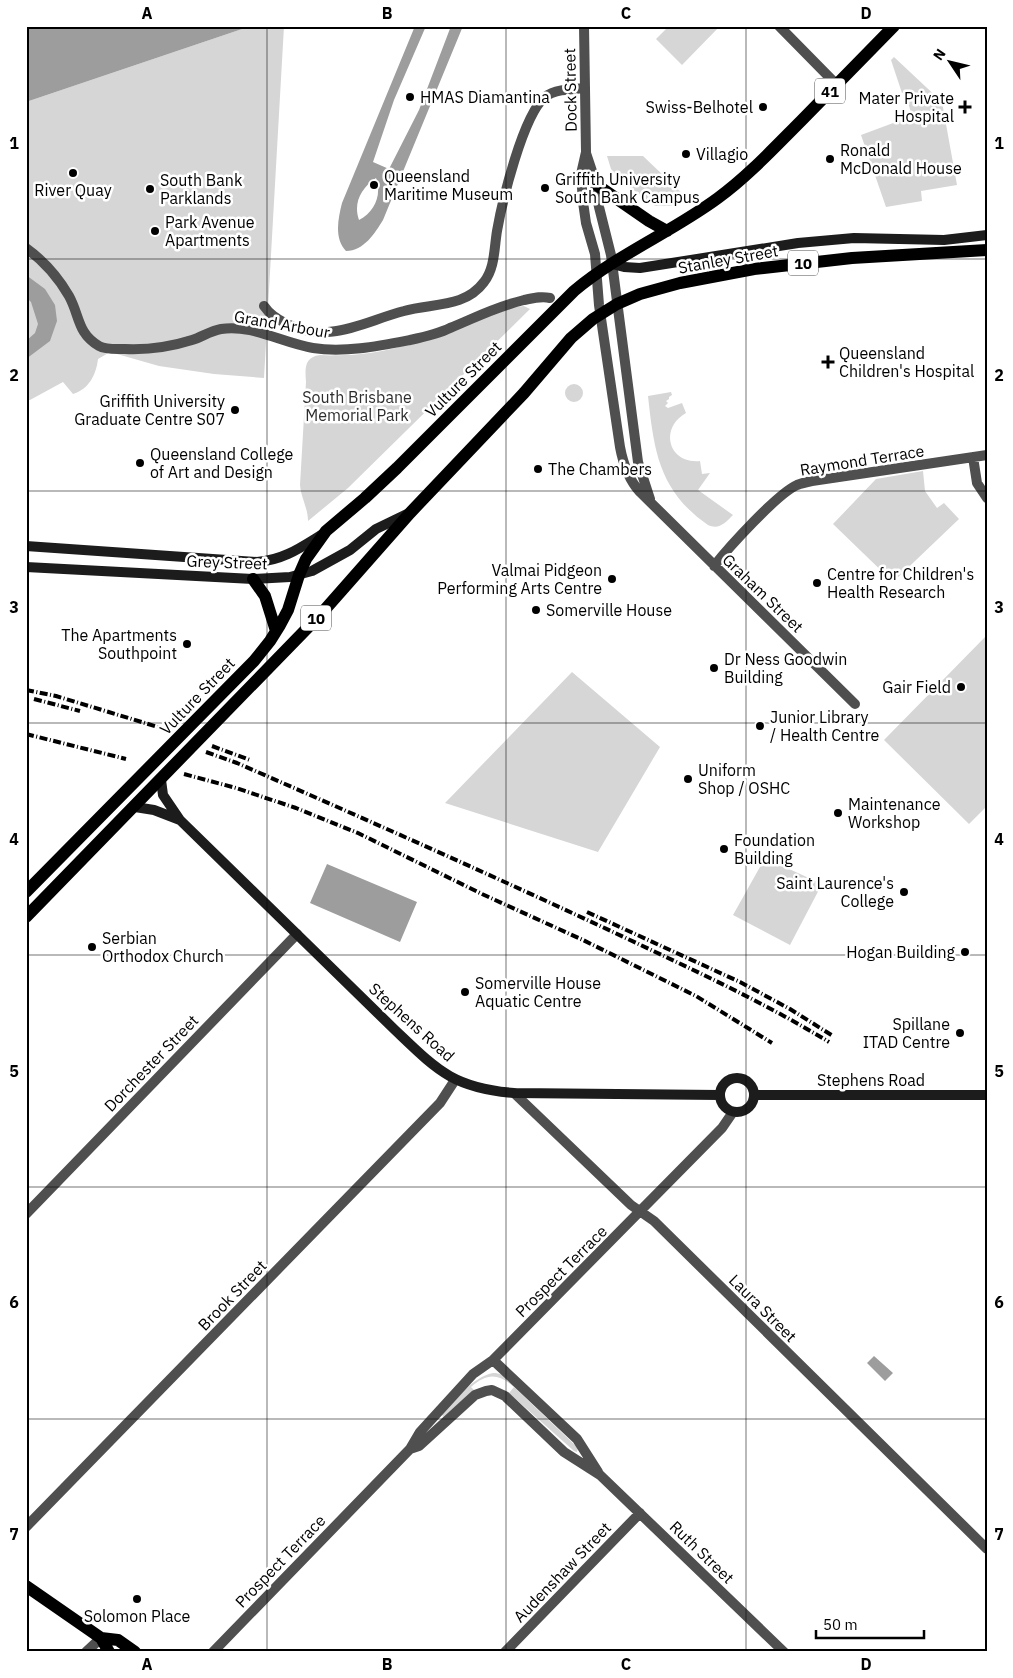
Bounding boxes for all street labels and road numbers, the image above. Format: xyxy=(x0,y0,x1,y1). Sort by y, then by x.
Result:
street label: Dock Street xyxy=(559,48,581,132)
road number: 41 xyxy=(815,78,845,104)
street label: Stanley Street xyxy=(676,240,780,278)
road number: 10 xyxy=(788,250,818,276)
street label: Grand Arbour xyxy=(233,306,332,342)
street label: Vulture Street xyxy=(421,337,505,421)
street label: Raymond Terrace xyxy=(798,440,926,480)
street label: Graham Street xyxy=(718,549,808,637)
street label: Grey Street xyxy=(186,551,268,573)
road number: 10 xyxy=(301,606,331,630)
street label: Vulture Street xyxy=(155,653,239,739)
street label: Stephens Road xyxy=(365,978,459,1066)
street label: Dorchester Street xyxy=(100,1010,202,1116)
street label: Stephens Road xyxy=(817,1070,925,1090)
street label: Prospect Terrace xyxy=(511,1221,611,1321)
street label: Brook Street xyxy=(193,1256,271,1334)
street label: Laura Street xyxy=(725,1270,801,1346)
street label: Prospect Terrace xyxy=(231,1510,330,1612)
street label: Ruth Street xyxy=(666,1516,738,1588)
street label: Audenshaw Street xyxy=(509,1518,615,1626)

